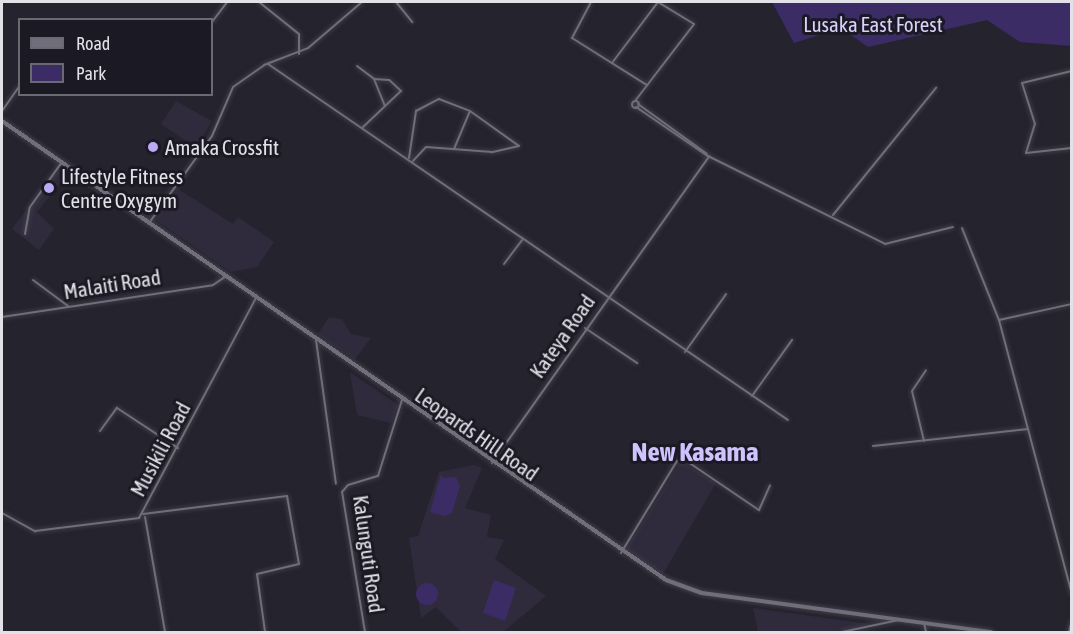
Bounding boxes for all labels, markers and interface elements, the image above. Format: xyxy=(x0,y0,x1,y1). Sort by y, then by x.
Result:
park label: Lusaka East Forest xyxy=(803,11,943,37)
legend xyxy=(18,18,213,96)
text: Road xyxy=(76,33,110,54)
text: Park xyxy=(76,63,106,84)
place label: Amaka Crossfit xyxy=(165,134,279,160)
marker: Amaka Crossfit xyxy=(146,140,160,154)
place label: Lifestyle Fitness Centre Oxygym xyxy=(61,163,183,213)
marker: Lifestyle Fitness Centre Oxygym xyxy=(42,181,56,195)
street label: Malaiti Road xyxy=(62,264,162,304)
street label: Kateya Road xyxy=(524,289,600,383)
street label: Leopards Hill Road xyxy=(411,382,543,486)
street label: Musikili Road xyxy=(125,397,195,501)
district label: New Kasama xyxy=(631,436,759,468)
street label: Kalunguti Road xyxy=(348,494,390,614)

